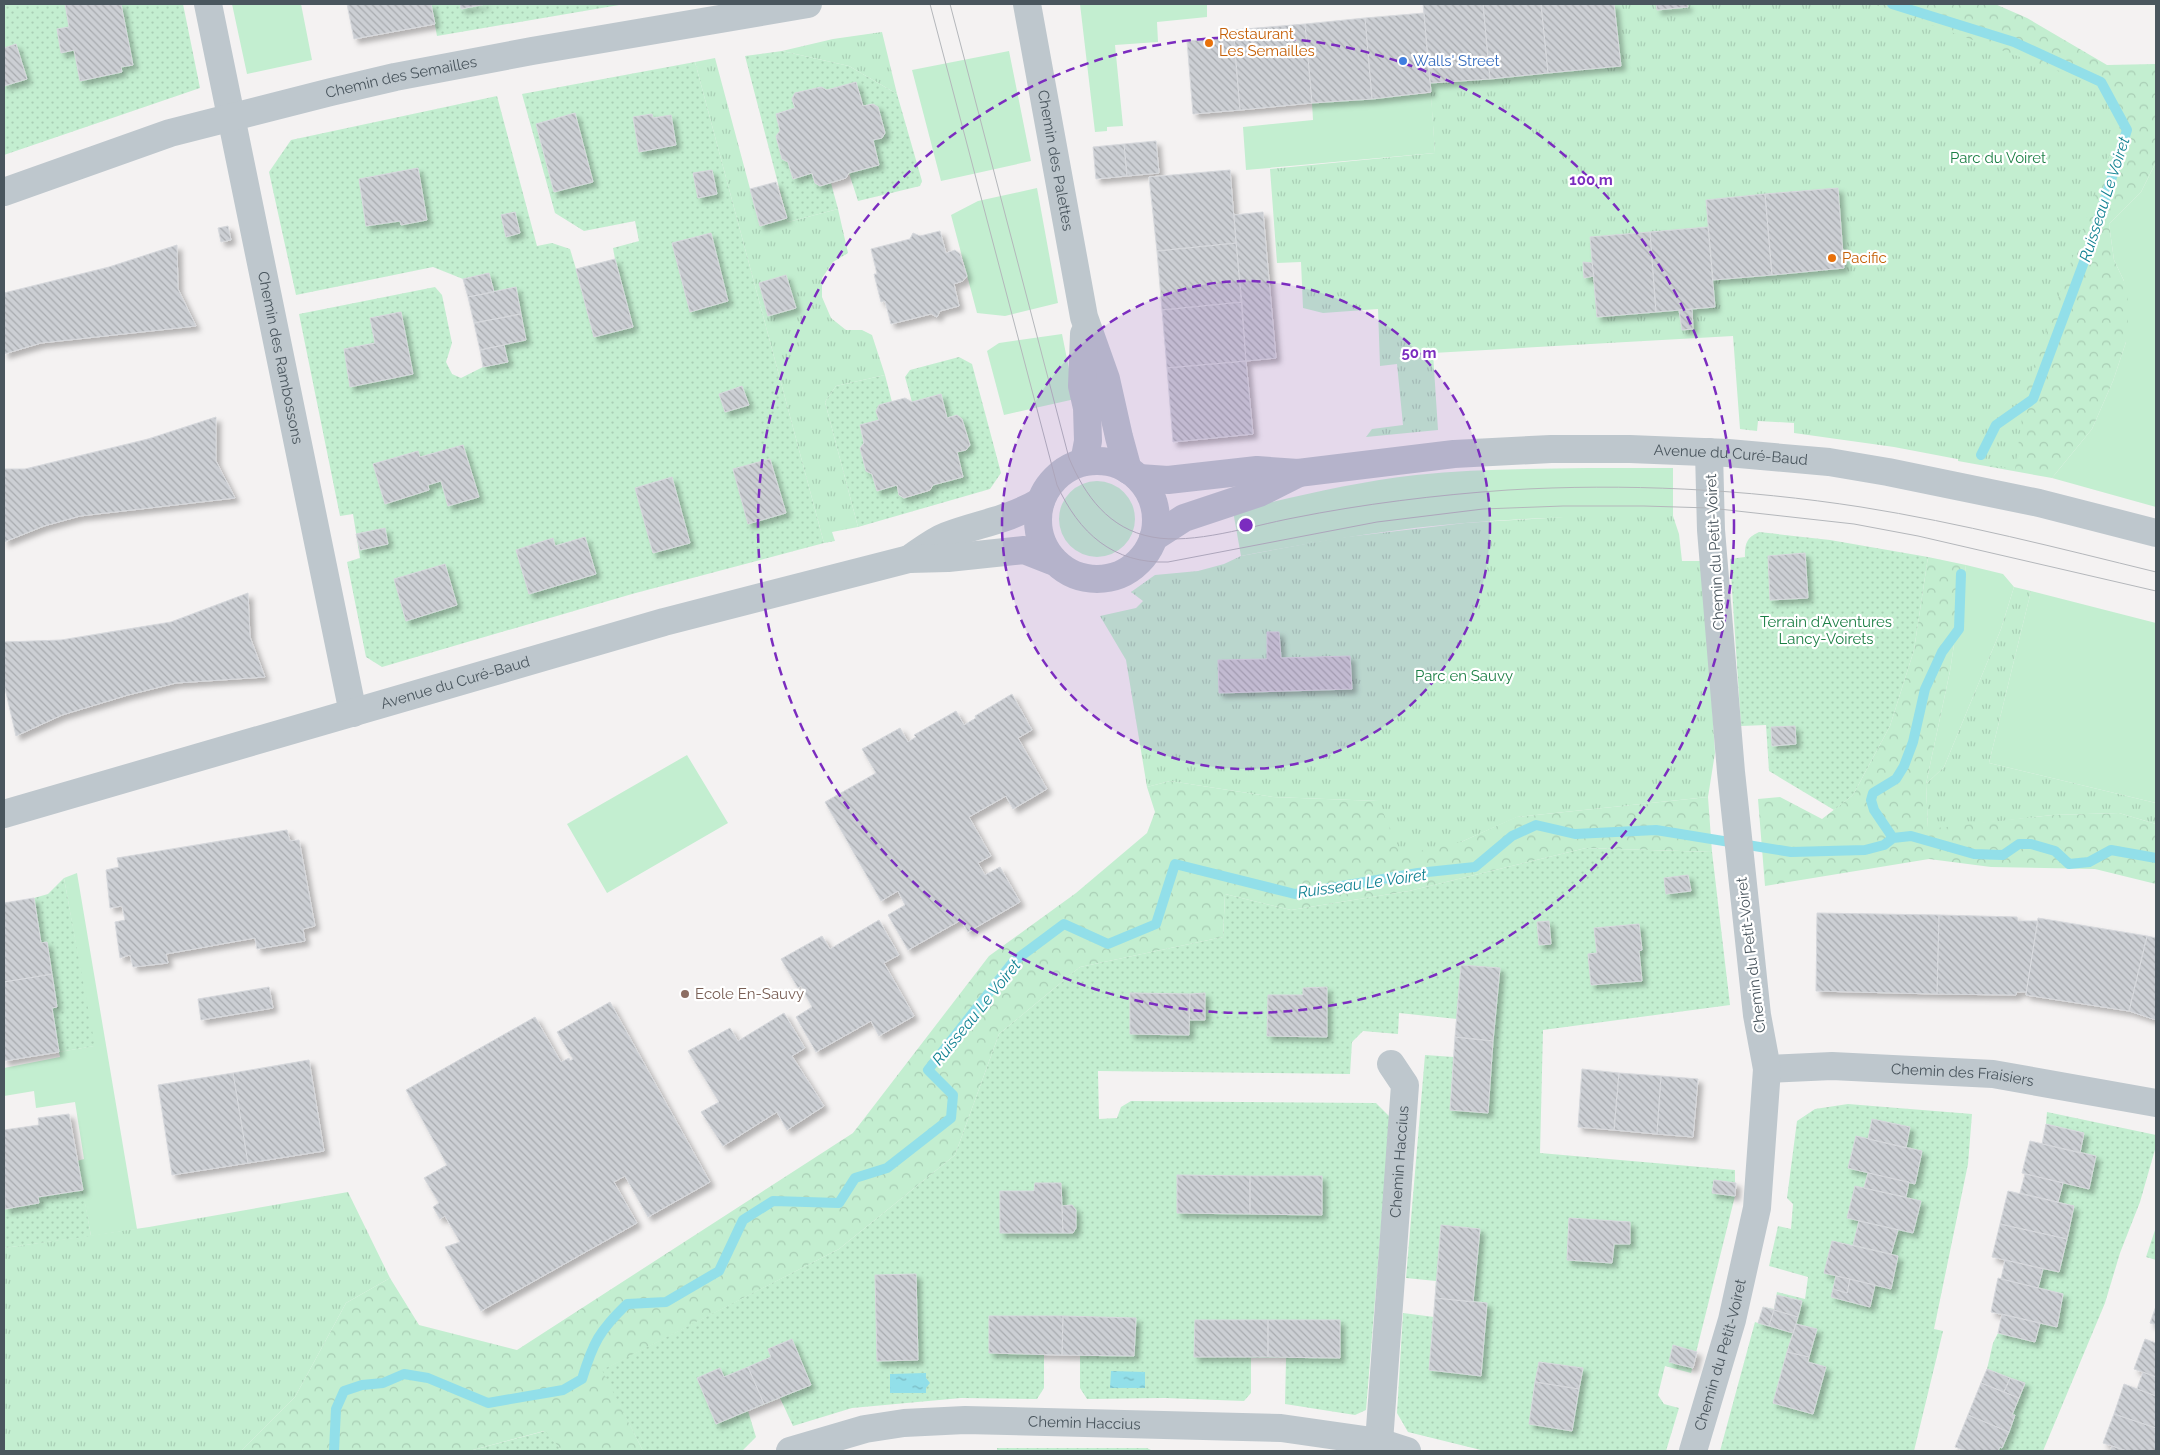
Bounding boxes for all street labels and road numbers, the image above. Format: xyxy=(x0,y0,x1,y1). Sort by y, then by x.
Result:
street label: Chemin des Semailles xyxy=(324,53,478,102)
street label: Chemin des Palettes xyxy=(1034,88,1077,232)
street label: Chemin des Rambossons xyxy=(254,270,307,446)
street label: Avenue du Curé-Baud xyxy=(1653,441,1809,469)
street label: Chemin du Petit-Voiret xyxy=(1702,473,1728,631)
street label: Avenue du Curé-Baud xyxy=(379,652,532,713)
street label: Chemin du Petit-Voiret xyxy=(1733,876,1769,1034)
street label: Chemin des Fraisiers xyxy=(1891,1060,2035,1090)
street label: Chemin Haccius xyxy=(1386,1105,1412,1219)
street label: Chemin du Petit-Voiret xyxy=(1691,1277,1750,1433)
street label: Chemin Haccius xyxy=(1028,1413,1141,1433)

